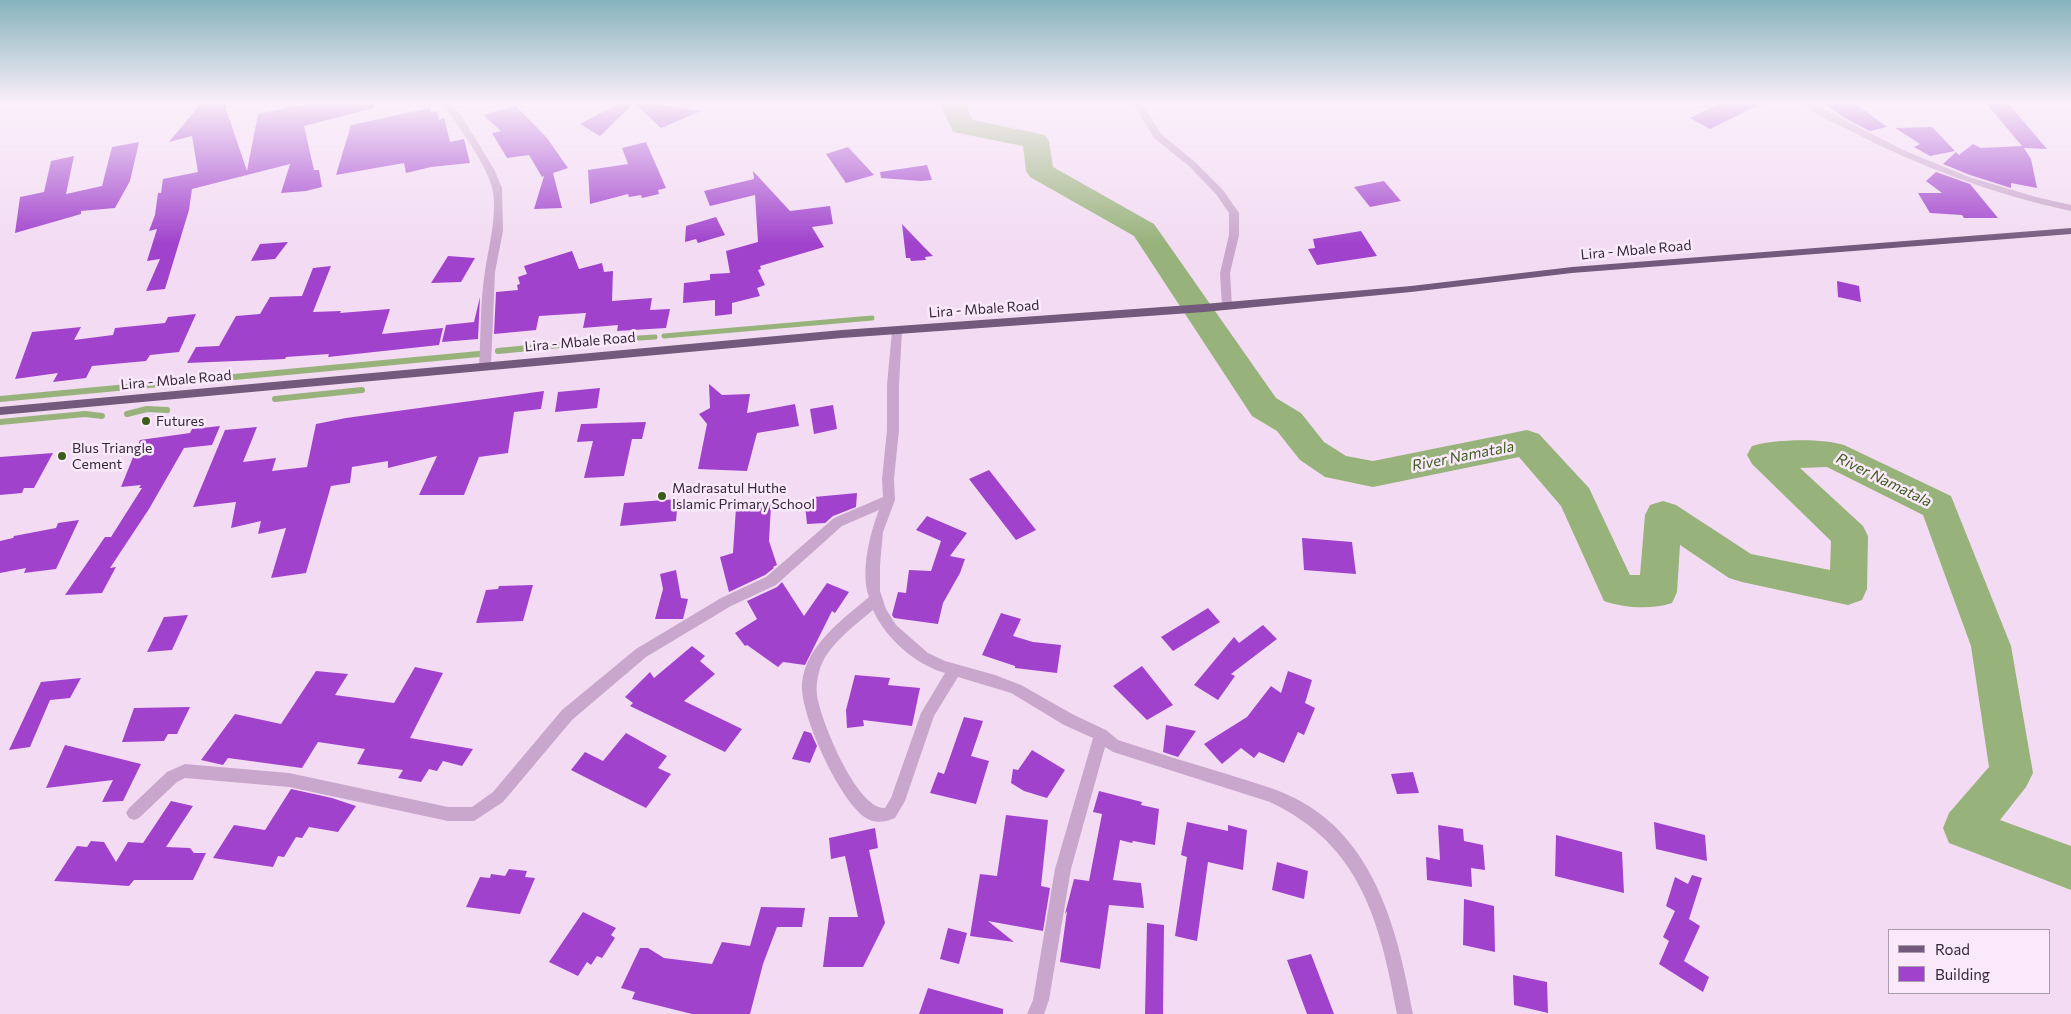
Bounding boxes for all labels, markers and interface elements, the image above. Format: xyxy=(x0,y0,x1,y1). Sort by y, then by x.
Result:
street label: Lira - Mbale Road xyxy=(1580,237,1692,263)
street label: Lira - Mbale Road xyxy=(928,297,1040,321)
street label: Lira - Mbale Road xyxy=(524,329,636,355)
street label: Lira - Mbale Road xyxy=(120,367,232,393)
place label: Futures xyxy=(156,413,204,429)
marker: Futures xyxy=(140,415,152,427)
water label: River Namatala xyxy=(1410,437,1516,475)
place label: Blus Triangle Cement xyxy=(72,440,152,472)
water label: River Namatala xyxy=(1833,449,1935,511)
marker: Blus Triangle Cement xyxy=(56,450,68,462)
place label: Madrasatul Huthe Islamic Primary School xyxy=(672,480,815,512)
marker: Madrasatul Huthe Islamic Primary School xyxy=(656,490,668,502)
legend xyxy=(1888,929,2051,994)
text: Road xyxy=(1935,940,1970,958)
text: Building xyxy=(1935,965,1990,983)

